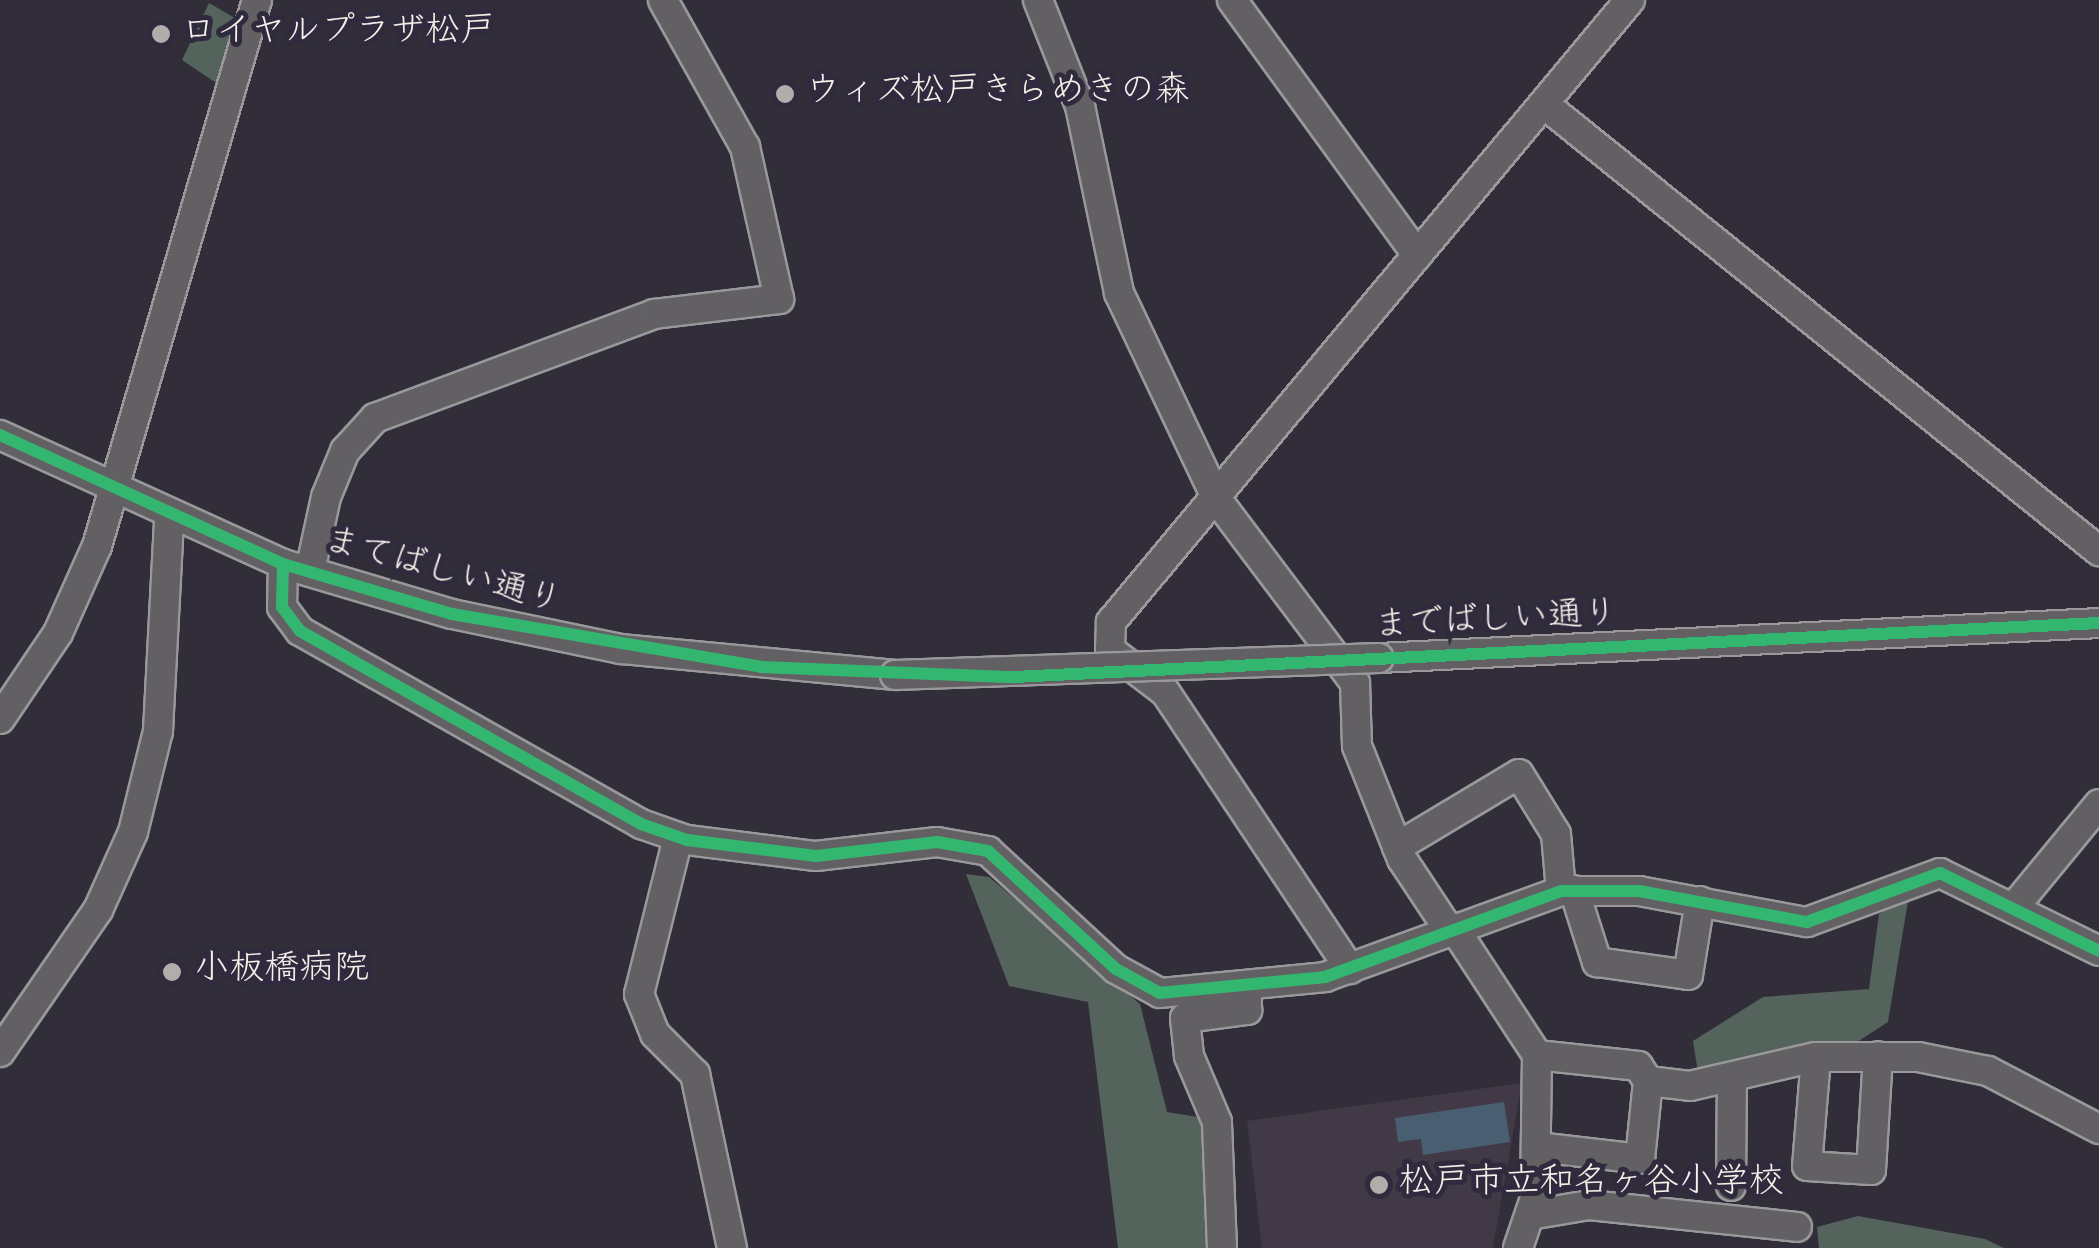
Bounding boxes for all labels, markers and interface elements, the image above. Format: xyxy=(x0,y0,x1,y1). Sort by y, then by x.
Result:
place label: ロイヤルプラザ松戸 xyxy=(181,13,496,55)
marker: ロイヤルプラザ松戸 xyxy=(150,23,172,45)
place label: ウィズ松戸きらめきの森 xyxy=(805,73,1190,115)
marker: ウィズ松戸きらめきの森 xyxy=(774,83,796,105)
street label: まてばしい通り xyxy=(318,522,566,626)
street label: までばしい通り xyxy=(1373,596,1619,650)
place label: 小板橋病院 xyxy=(194,951,369,993)
marker: 小板橋病院 xyxy=(159,959,185,985)
place label: 松戸市立和名ヶ谷小学校 xyxy=(1399,1164,1784,1206)
marker: 松戸市立和名ヶ谷小学校 xyxy=(1368,1174,1390,1196)

